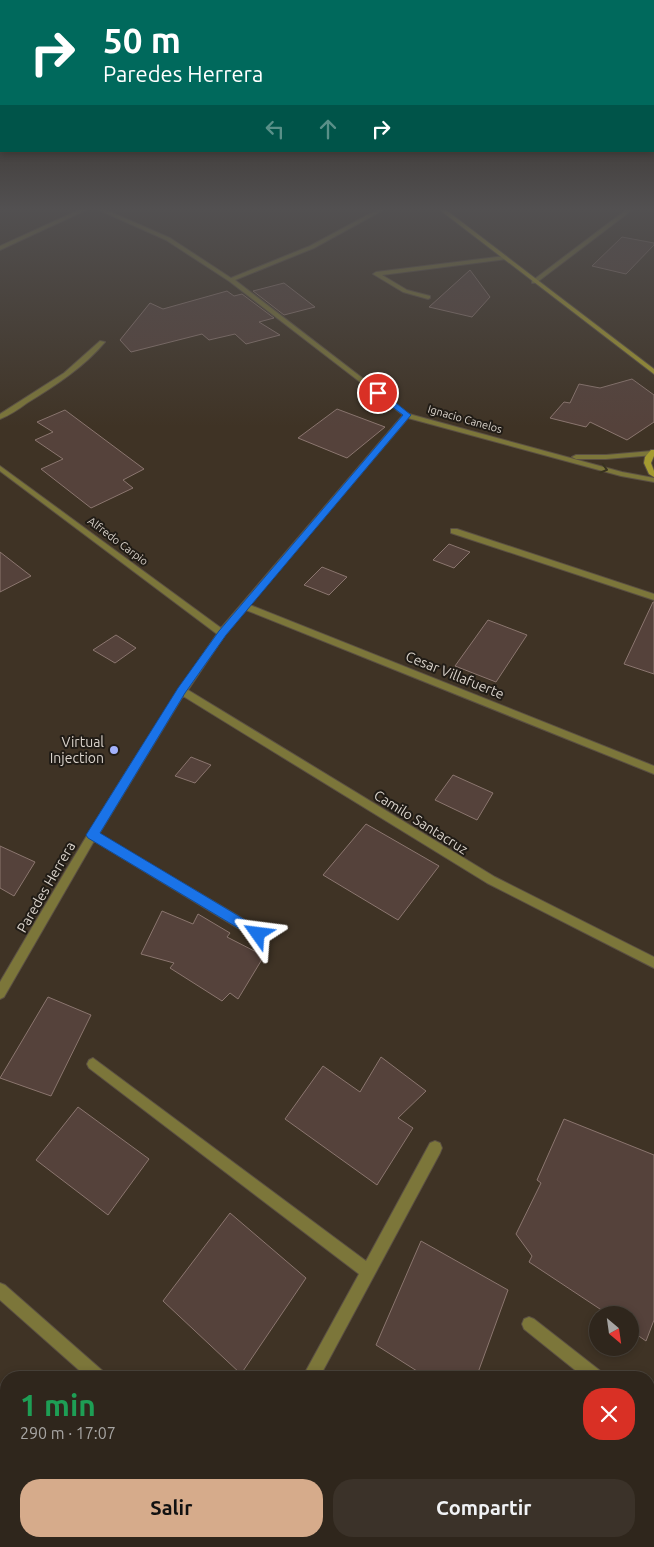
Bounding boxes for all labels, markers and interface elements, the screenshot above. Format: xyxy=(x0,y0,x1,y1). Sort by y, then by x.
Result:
icon: right xyxy=(20,20,85,85)
text: 50 m xyxy=(103,20,181,60)
text: Paredes Herrera xyxy=(103,61,263,86)
icon: left xyxy=(261,115,289,143)
icon: ahead xyxy=(314,115,342,143)
icon: right xyxy=(367,115,395,143)
pin xyxy=(357,372,399,414)
icon: arrive xyxy=(364,379,392,407)
street label: Ignacio Canelos xyxy=(426,403,504,435)
one-way arrow xyxy=(600,463,608,473)
street label: Alfredo Carpio xyxy=(86,515,150,567)
street label: Cesar Villafuerte xyxy=(403,648,507,702)
place label: Virtual Injection xyxy=(50,734,104,766)
marker: Virtual Injection xyxy=(108,744,120,756)
street label: Camilo Santacruz xyxy=(371,787,471,857)
street label: Paredes Herrera xyxy=(14,839,78,935)
position arrow xyxy=(231,907,283,959)
north arrow xyxy=(589,1306,639,1356)
map controls xyxy=(589,1306,639,1356)
text: 1 min xyxy=(20,1388,96,1422)
button: close xyxy=(583,1388,635,1440)
text: 290 m · 17:07 xyxy=(20,1424,116,1442)
button: Salir xyxy=(20,1479,323,1537)
button: Compartir xyxy=(333,1479,635,1537)

